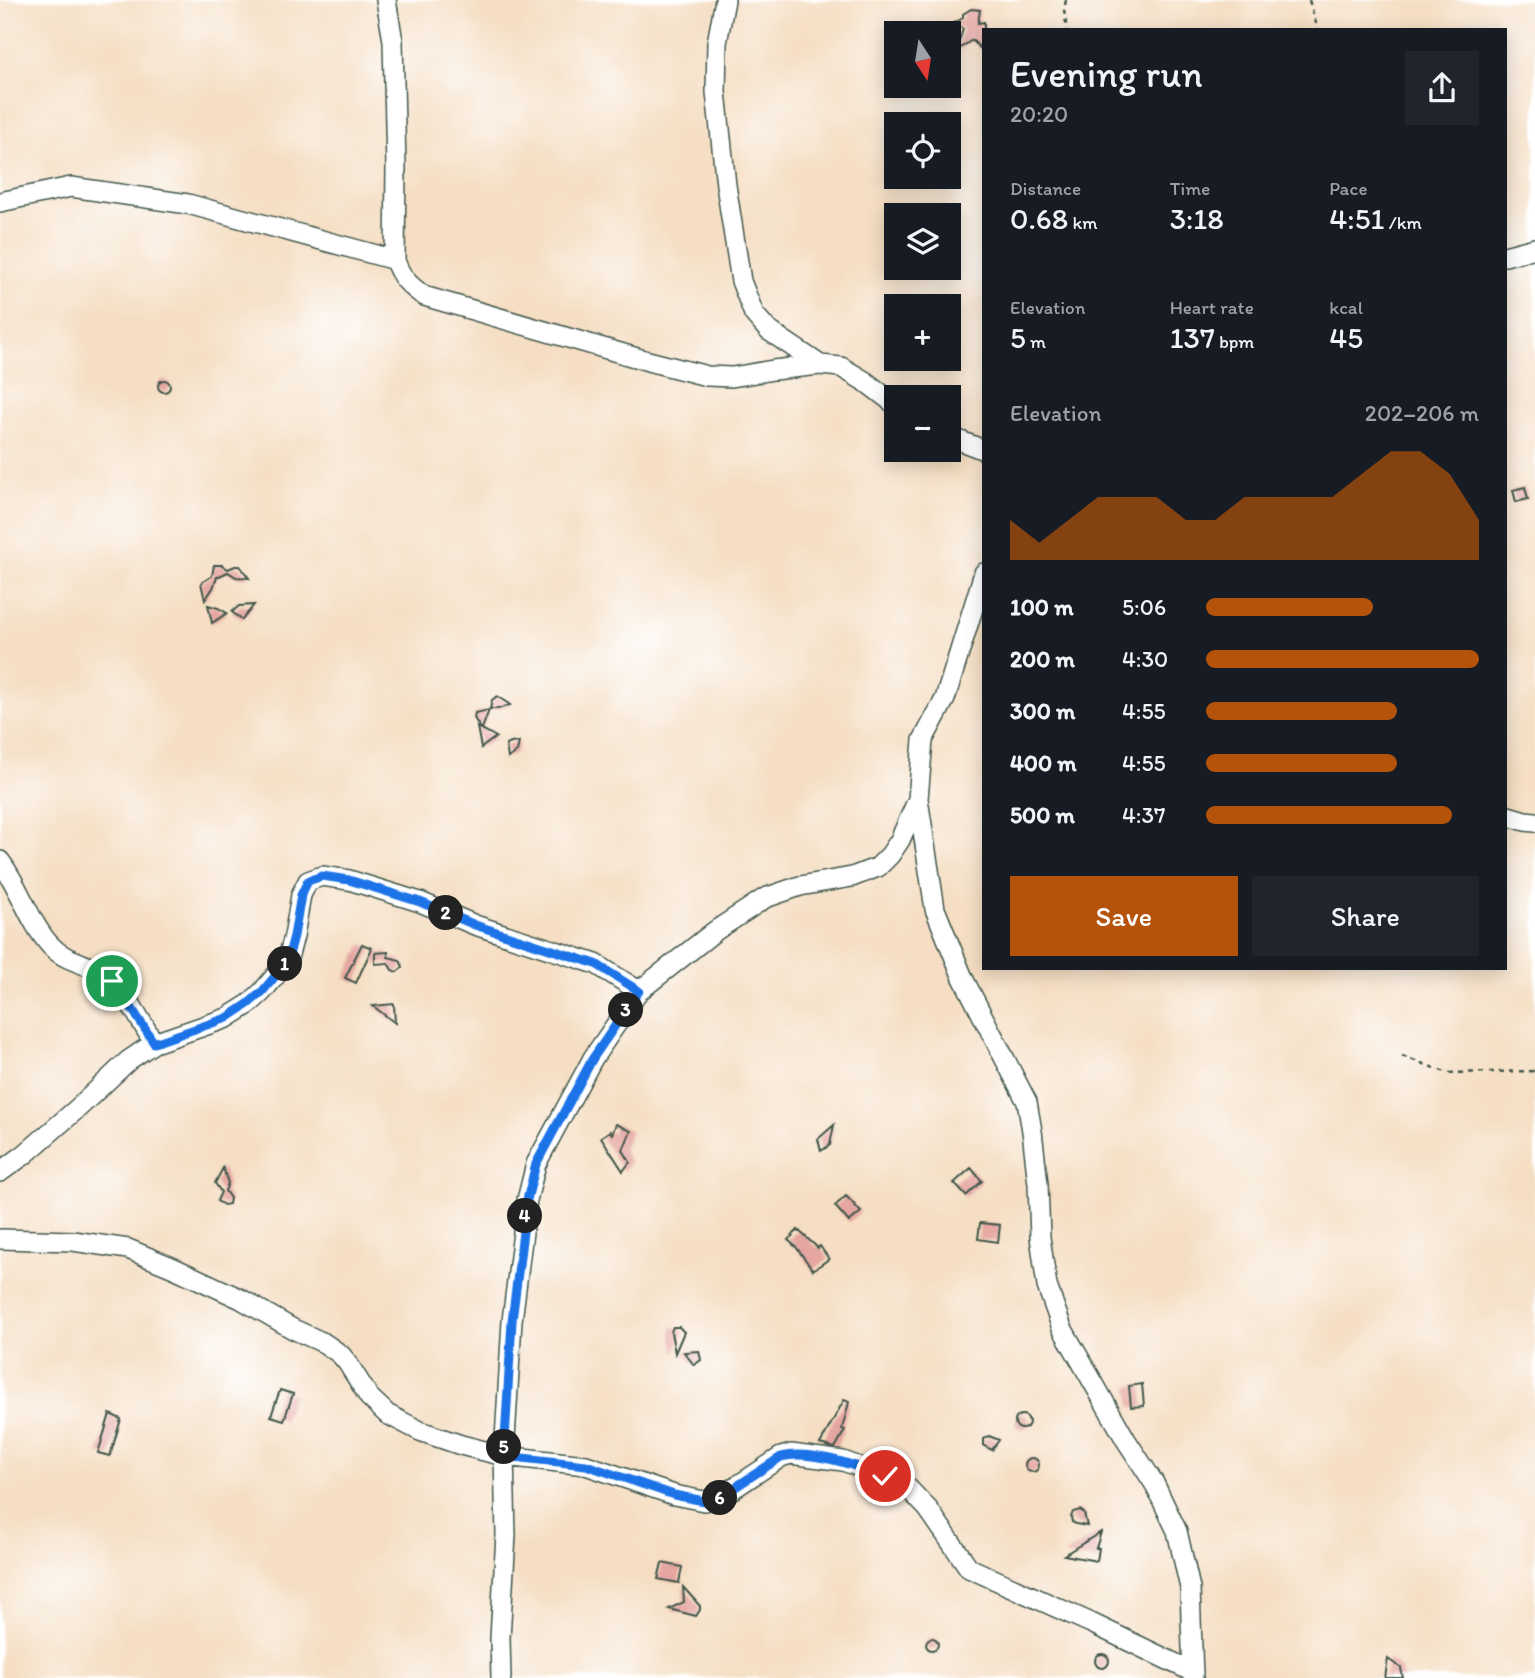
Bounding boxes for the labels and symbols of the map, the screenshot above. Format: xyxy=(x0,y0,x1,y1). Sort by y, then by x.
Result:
north arrow xyxy=(884,21,961,98)
pin: 2 xyxy=(428,895,464,930)
pin: 1 xyxy=(268,946,302,982)
pin xyxy=(82,951,142,1011)
pin: 3 xyxy=(608,992,644,1028)
pin: 4 xyxy=(508,1198,542,1234)
pin: 5 xyxy=(486,1430,522,1464)
pin xyxy=(855,1446,915,1506)
pin: 6 xyxy=(702,1480,738,1516)

